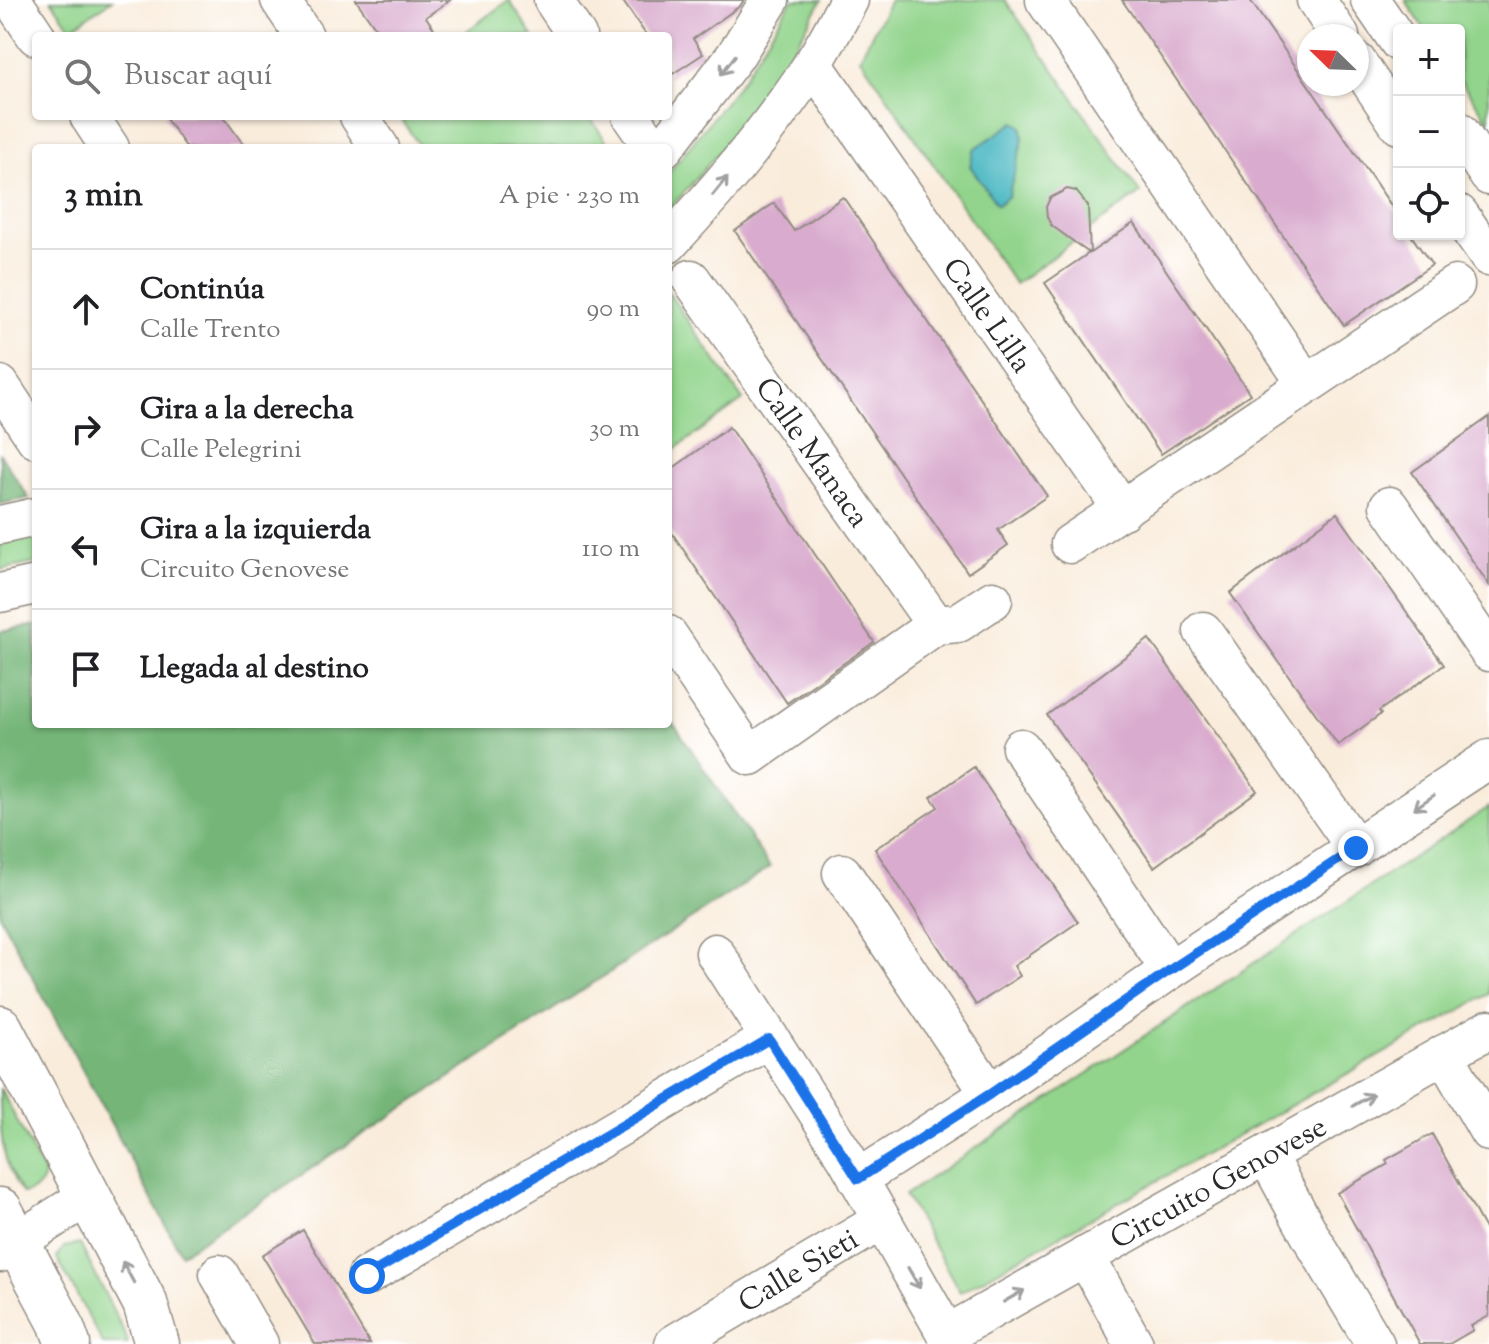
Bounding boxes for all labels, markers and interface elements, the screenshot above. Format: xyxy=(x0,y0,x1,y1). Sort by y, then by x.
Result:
north arrow xyxy=(1297,24,1369,96)
map controls xyxy=(1393,24,1465,240)
button: + xyxy=(1393,24,1465,96)
search box xyxy=(32,32,672,120)
icon: search xyxy=(60,54,104,98)
one-way arrow xyxy=(719,54,736,75)
text: Buscar aquí xyxy=(124,55,272,98)
button: − xyxy=(1393,96,1465,168)
button: locate xyxy=(1393,168,1465,240)
text: 3 min xyxy=(64,172,143,221)
one-way arrow xyxy=(711,176,729,197)
text: A pie · 230 m xyxy=(499,178,640,215)
street label: Calle Lilla xyxy=(931,250,1041,383)
text: Continúa xyxy=(140,269,265,312)
icon: ahead xyxy=(64,287,108,331)
text: 90 m xyxy=(587,291,640,328)
text: Calle Trento xyxy=(140,312,281,349)
street label: Calle Manaca xyxy=(743,370,879,537)
text: Gira a la derecha xyxy=(140,389,354,432)
icon: right xyxy=(64,407,108,451)
text: 30 m xyxy=(589,411,640,448)
text: Calle Pelegrini xyxy=(140,432,302,469)
text: Gira a la izquierda xyxy=(140,509,371,552)
icon: left xyxy=(64,527,108,571)
text: 110 m xyxy=(582,531,640,568)
text: Circuito Genovese xyxy=(140,552,349,589)
icon: arrive xyxy=(64,647,108,691)
text: Llegada al destino xyxy=(140,648,369,691)
one-way arrow xyxy=(1414,794,1436,811)
route end xyxy=(1338,830,1374,866)
one-way arrow xyxy=(1351,1092,1374,1108)
street label: Circuito Genovese xyxy=(1103,1107,1335,1262)
street label: Calle Sieti xyxy=(731,1219,867,1325)
route start xyxy=(349,1258,385,1294)
one-way arrow xyxy=(120,1260,136,1284)
one-way arrow xyxy=(906,1266,922,1289)
one-way arrow xyxy=(1002,1288,1025,1304)

